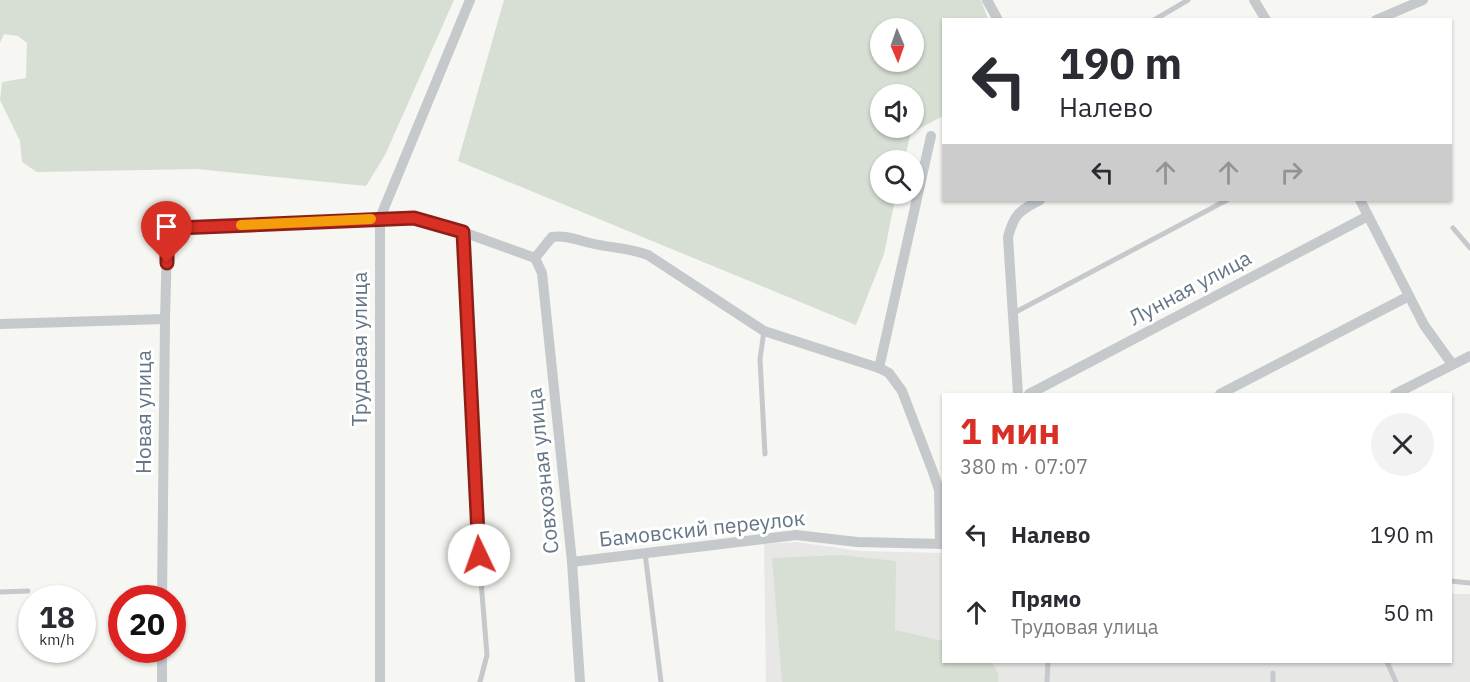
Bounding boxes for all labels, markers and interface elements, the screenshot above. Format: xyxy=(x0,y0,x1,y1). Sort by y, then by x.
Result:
north arrow xyxy=(870,18,924,72)
map controls xyxy=(870,18,924,204)
text: 190 m xyxy=(1059,36,1182,91)
icon: left xyxy=(960,42,1038,120)
button: sound xyxy=(870,84,924,138)
text: Налево xyxy=(1059,89,1153,124)
button: search xyxy=(870,150,924,204)
icon: left xyxy=(1086,156,1119,189)
icon: ahead xyxy=(1149,156,1182,189)
icon: ahead xyxy=(1212,156,1245,189)
icon: right xyxy=(1275,156,1308,189)
pin xyxy=(141,201,192,263)
icon: arrive xyxy=(150,210,183,243)
street label: Лунная улица xyxy=(1123,243,1256,331)
street label: Трудовая улица xyxy=(345,272,373,426)
street label: Новая улица xyxy=(129,350,157,474)
street label: Совхозная улица xyxy=(519,387,565,555)
text: 1 мин xyxy=(960,407,1060,454)
button: close xyxy=(1371,413,1434,476)
text: 380 m · 07:07 xyxy=(960,453,1088,480)
street label: Бамовский переулок xyxy=(598,503,806,553)
icon: left xyxy=(960,518,993,551)
text: Налево xyxy=(1011,520,1090,549)
text: 190 m xyxy=(1370,520,1434,549)
position arrow xyxy=(447,523,511,587)
text: Прямо xyxy=(1011,584,1081,613)
speed limit sign: 20 xyxy=(108,585,186,663)
icon: ahead xyxy=(960,596,993,629)
text: 18 xyxy=(39,597,75,636)
text: 50 m xyxy=(1383,598,1434,627)
text: Трудовая улица xyxy=(1011,613,1158,640)
text: km/h xyxy=(39,630,75,649)

